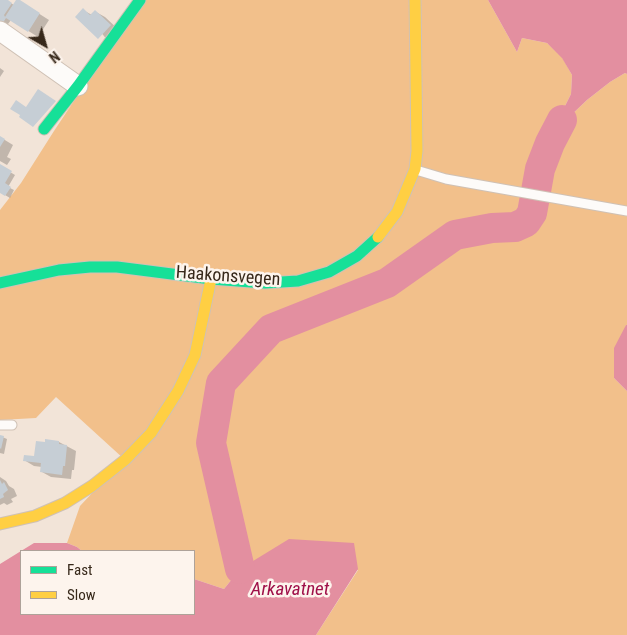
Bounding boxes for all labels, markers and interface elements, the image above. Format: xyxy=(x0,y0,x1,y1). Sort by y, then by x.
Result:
north arrow xyxy=(20,20,70,70)
text: N xyxy=(46,48,63,66)
street label: Haakonsvegen xyxy=(175,263,281,291)
legend xyxy=(20,550,195,615)
text: Fast xyxy=(67,561,92,579)
water label: Arkavatnet xyxy=(251,579,329,601)
text: Slow xyxy=(67,586,96,604)

